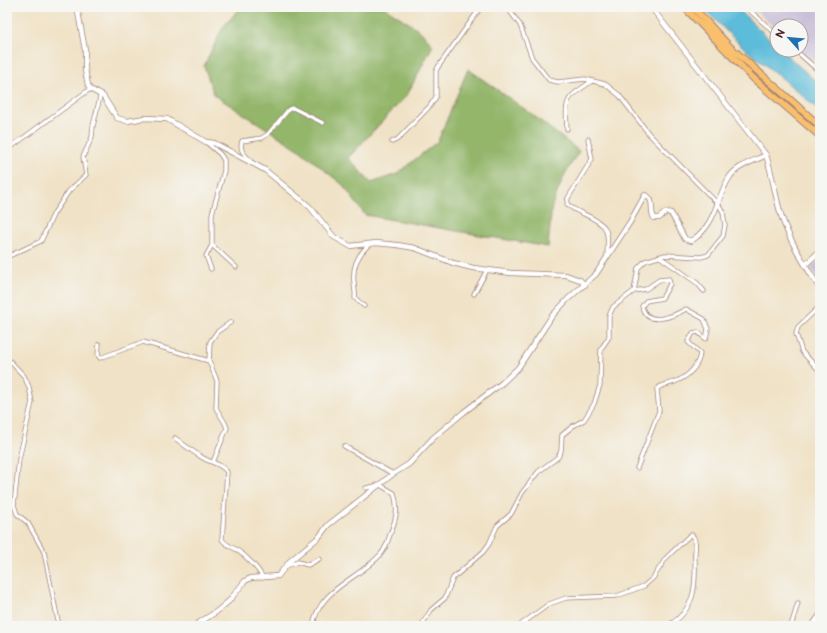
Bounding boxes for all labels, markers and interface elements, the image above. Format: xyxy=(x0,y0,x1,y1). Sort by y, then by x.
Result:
north arrow xyxy=(769,18,809,58)
text: N xyxy=(773,27,788,40)

